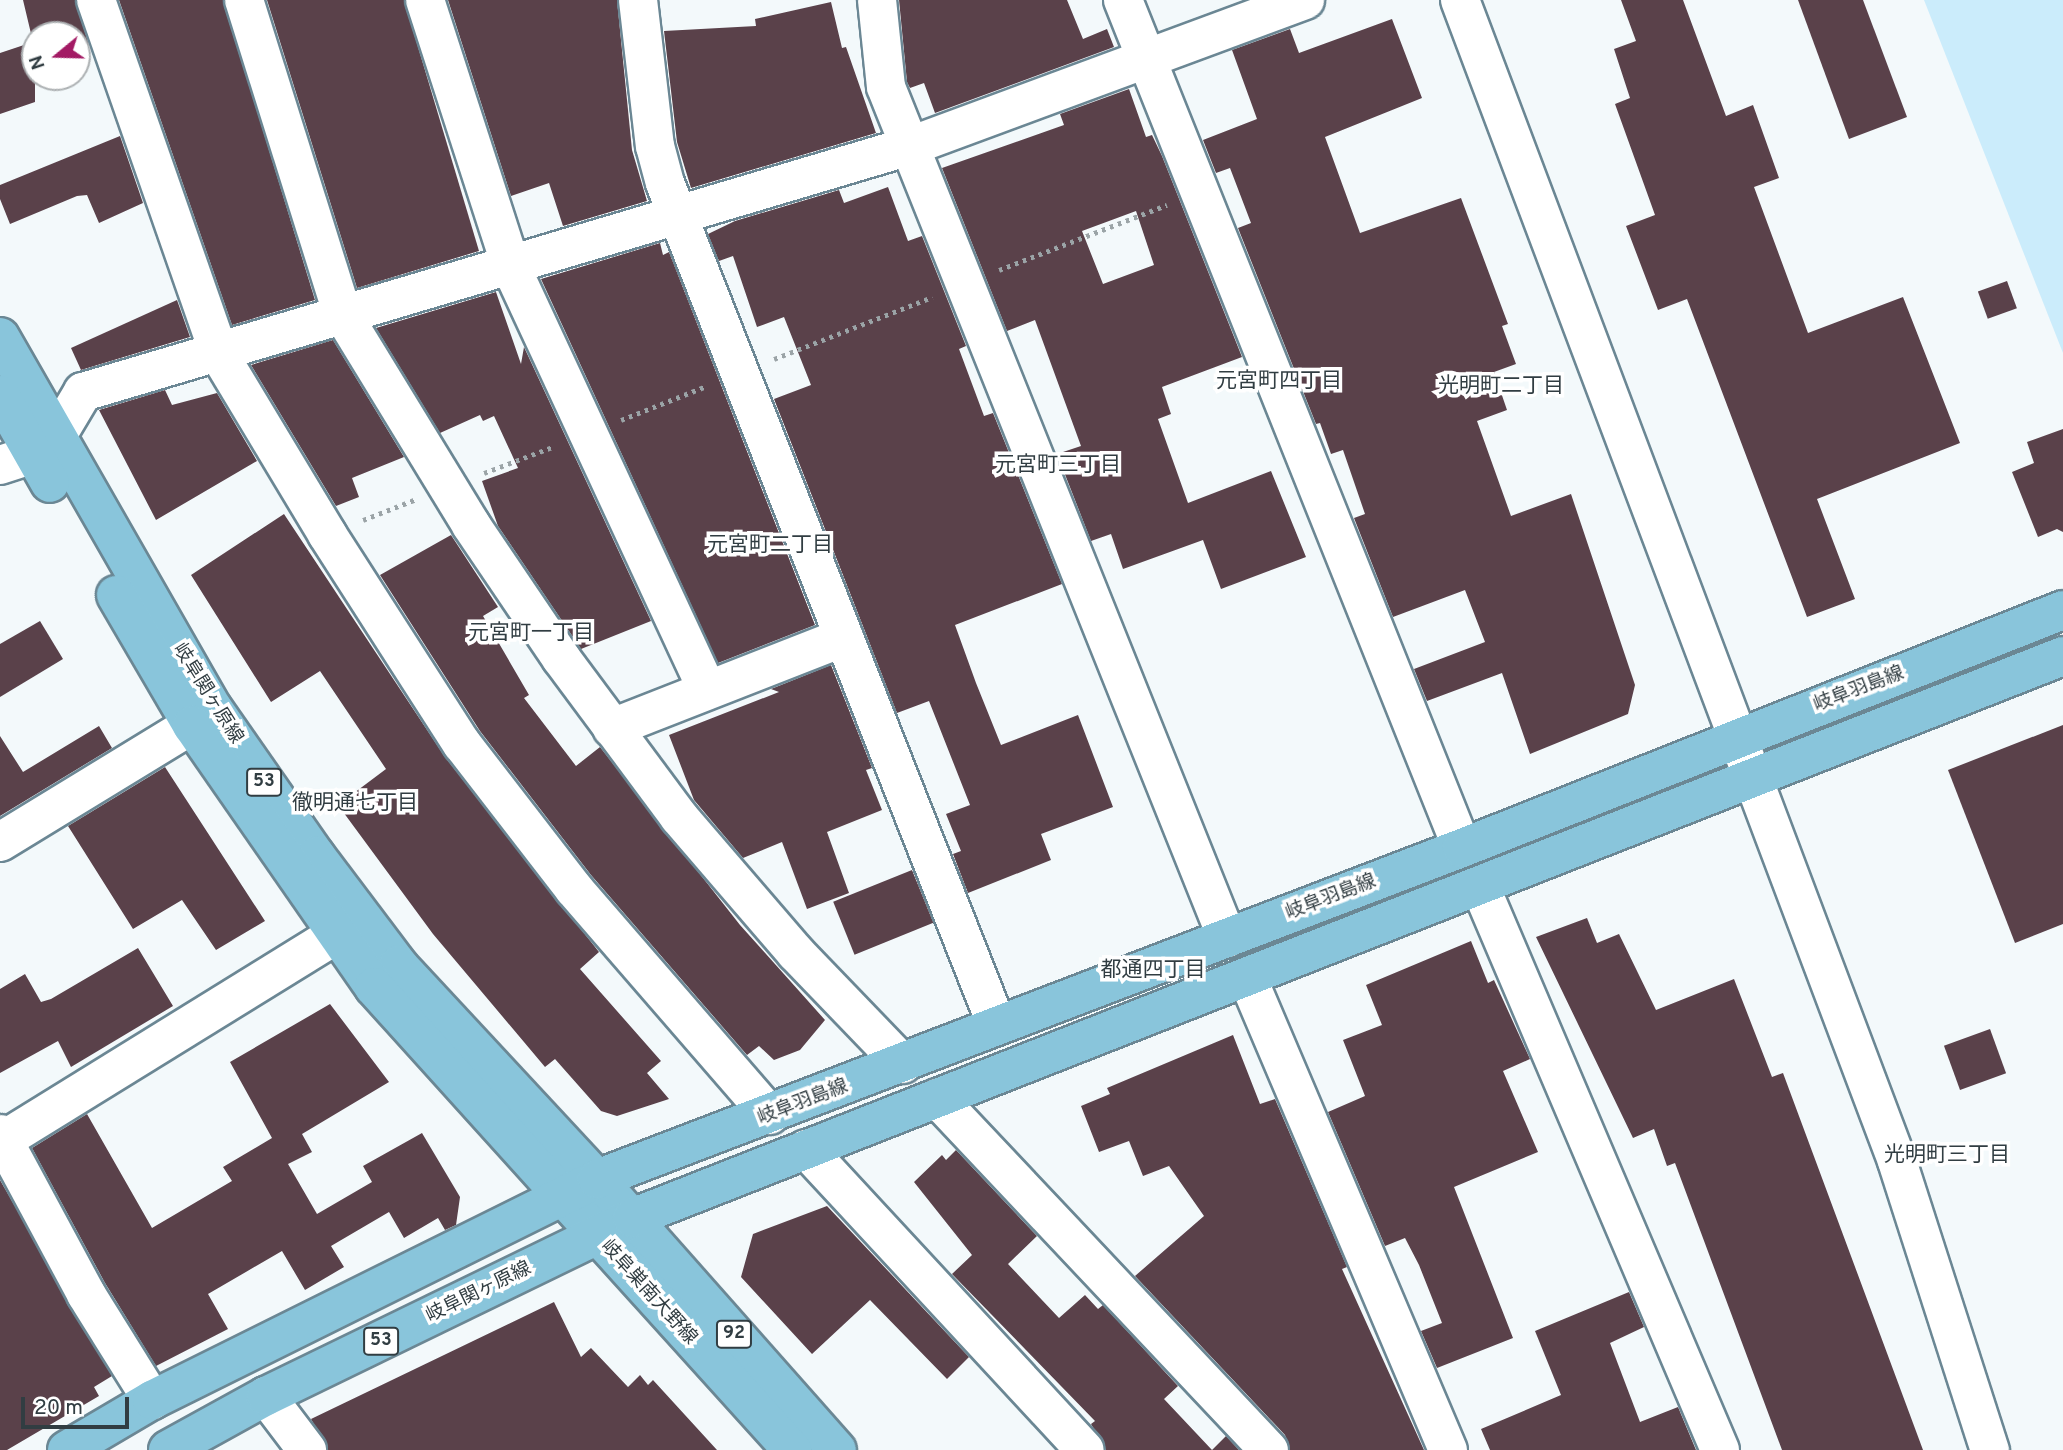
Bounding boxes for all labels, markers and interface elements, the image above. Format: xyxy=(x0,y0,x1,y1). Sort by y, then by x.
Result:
north arrow xyxy=(21,21,91,91)
text: N xyxy=(24,52,52,73)
district label: 元宮町四丁目 xyxy=(1216,369,1342,395)
district label: 光明町二丁目 xyxy=(1438,374,1564,400)
district label: 元宮町三丁目 xyxy=(995,453,1121,479)
district label: 元宮町二丁目 xyxy=(707,533,833,559)
district label: 元宮町一丁目 xyxy=(468,621,594,647)
street label: 岐阜関ヶ原線 xyxy=(167,640,247,748)
street label: 岐阜羽島線 xyxy=(1811,662,1907,718)
road number: 53 xyxy=(245,768,283,796)
district label: 徹明通七丁目 xyxy=(292,791,418,817)
street label: 岐阜羽島線 xyxy=(1283,870,1379,926)
district label: 都通四丁目 xyxy=(1101,958,1205,984)
street label: 岐阜羽島線 xyxy=(755,1075,851,1131)
district label: 光明町三丁目 xyxy=(1884,1143,2010,1169)
street label: 岐阜巣南大野線 xyxy=(595,1236,701,1350)
street label: 岐阜関ヶ原線 xyxy=(423,1258,535,1328)
road number: 92 xyxy=(715,1320,753,1349)
road number: 53 xyxy=(362,1326,400,1356)
scale bar xyxy=(24,1384,133,1428)
text: 20 m xyxy=(34,1395,83,1422)

